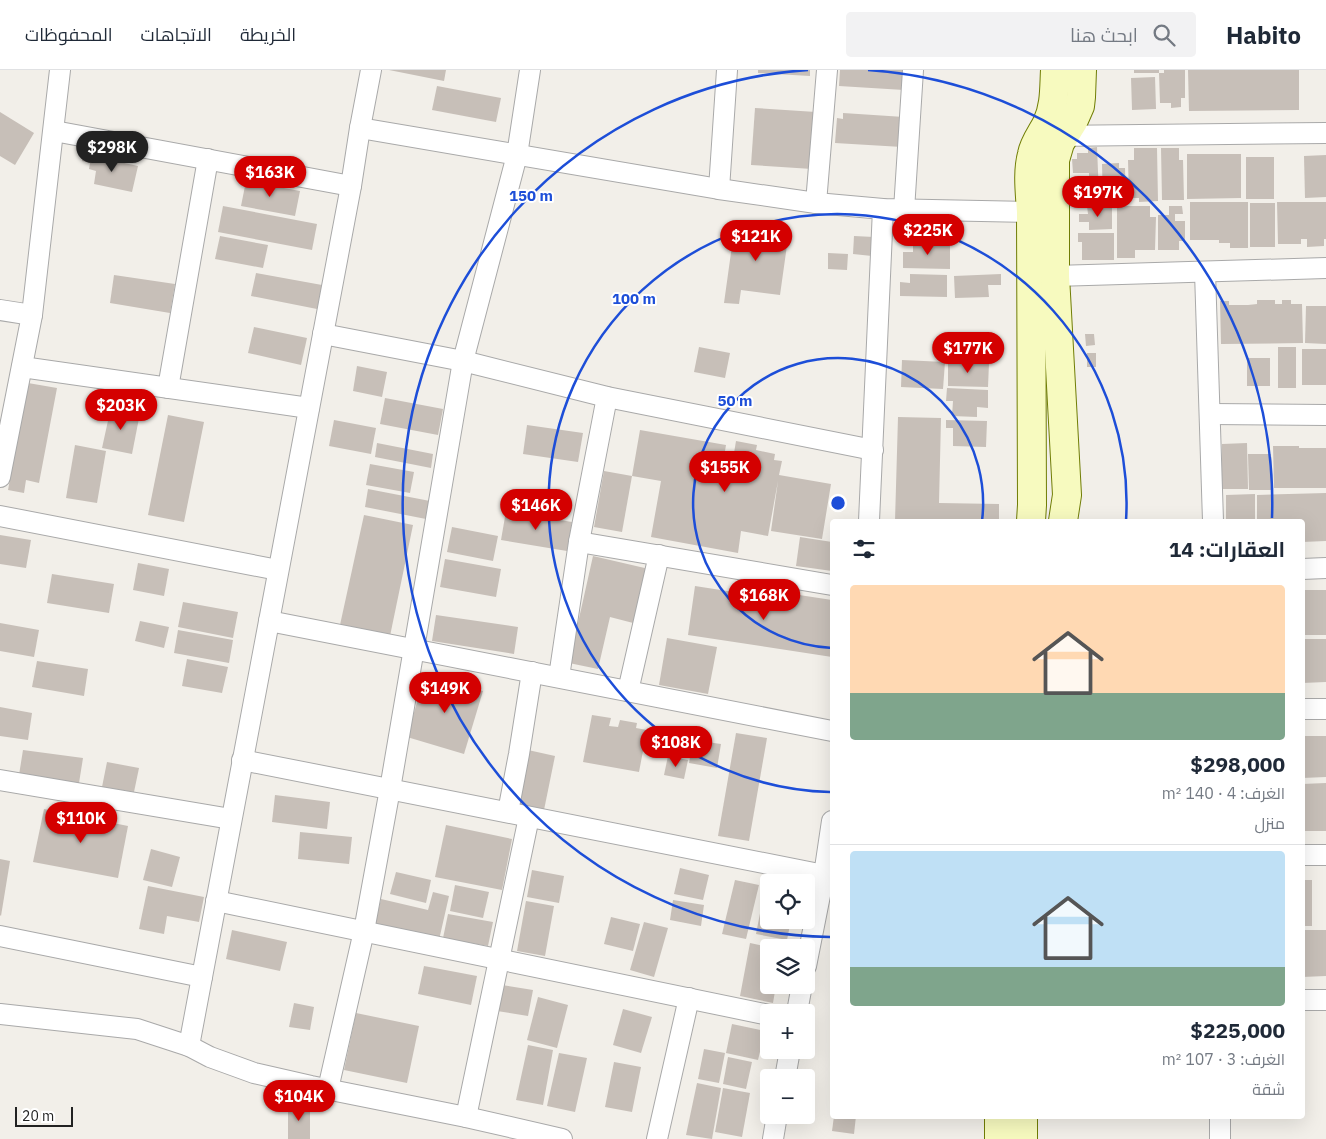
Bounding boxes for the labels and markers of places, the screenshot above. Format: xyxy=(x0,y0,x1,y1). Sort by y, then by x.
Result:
pin: $298K xyxy=(77,131,147,173)
pin: $163K xyxy=(235,156,305,198)
pin: $197K xyxy=(1063,176,1133,218)
pin: $225K xyxy=(893,214,963,256)
pin: $121K xyxy=(721,220,791,262)
pin: $177K xyxy=(933,332,1003,374)
pin: $203K xyxy=(86,388,156,431)
pin: $155K xyxy=(690,450,760,493)
pin: $146K xyxy=(501,488,571,531)
centre of rings xyxy=(829,494,847,512)
pin: $168K xyxy=(729,578,799,621)
pin: $149K xyxy=(410,672,480,714)
pin: $108K xyxy=(641,726,711,768)
pin: $110K xyxy=(46,802,116,844)
pin: $104K xyxy=(264,1080,334,1122)

